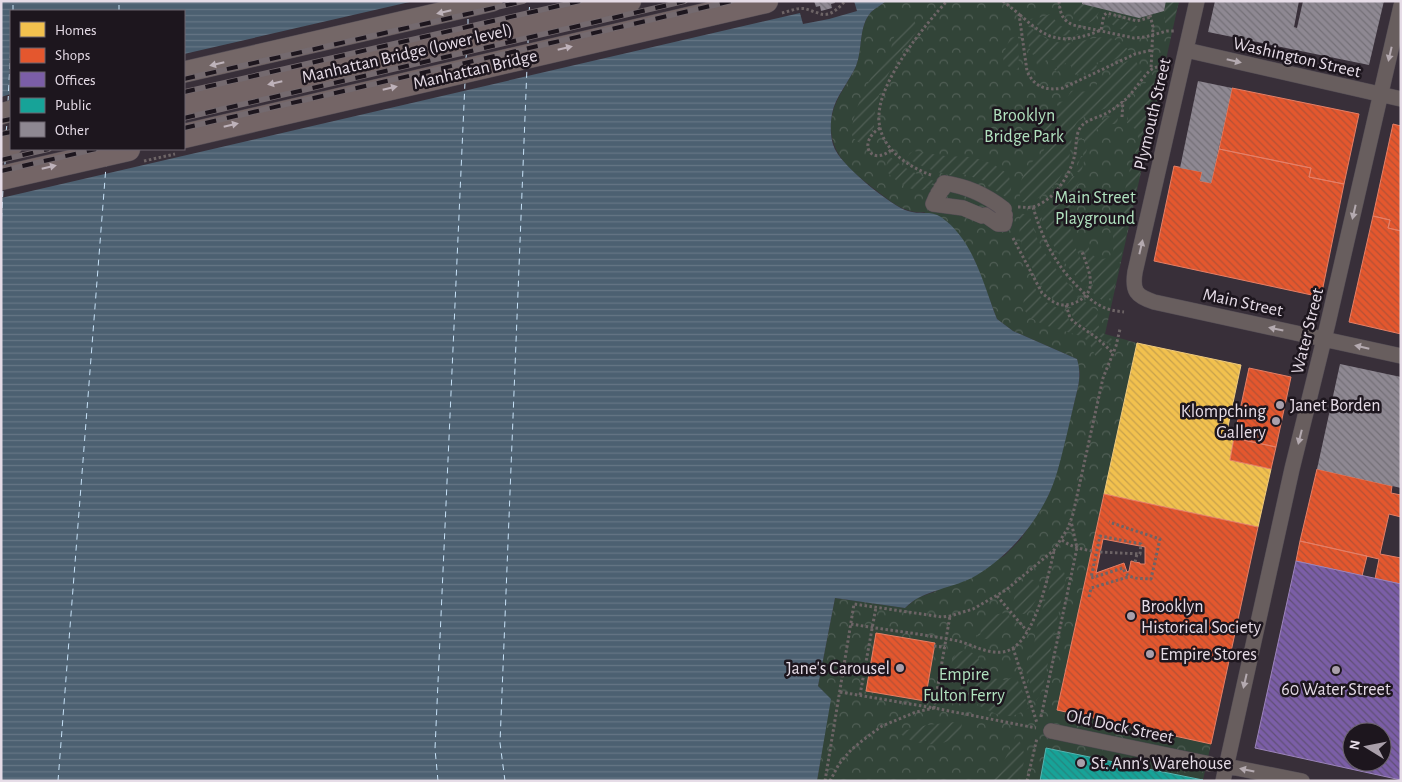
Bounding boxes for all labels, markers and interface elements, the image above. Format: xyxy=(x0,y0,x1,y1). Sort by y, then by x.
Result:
one-way arrow xyxy=(436,8,452,16)
legend xyxy=(10,10,185,150)
street label: Manhattan Bridge (lower level) xyxy=(300,18,514,88)
text: Homes xyxy=(55,23,97,38)
street label: Washington Street xyxy=(1231,35,1363,81)
street label: Manhattan Bridge xyxy=(411,44,539,94)
one-way arrow xyxy=(557,44,572,52)
one-way arrow xyxy=(1386,47,1394,62)
text: Shops xyxy=(55,48,90,63)
street label: Plymouth Street xyxy=(1131,56,1175,172)
one-way arrow xyxy=(1226,57,1241,65)
one-way arrow xyxy=(210,60,225,68)
text: Offices xyxy=(55,73,96,88)
one-way arrow xyxy=(268,79,283,87)
one-way arrow xyxy=(382,84,397,92)
text: Public xyxy=(55,98,91,113)
park label: Brooklyn Bridge Park xyxy=(984,107,1065,146)
one-way arrow xyxy=(224,121,239,129)
text: Other xyxy=(55,123,89,138)
one-way arrow xyxy=(41,163,56,171)
park label: Main Street Playground xyxy=(1054,189,1136,228)
one-way arrow xyxy=(1350,205,1358,220)
one-way arrow xyxy=(1137,239,1145,254)
street label: Main Street xyxy=(1201,286,1285,320)
street label: Water Street xyxy=(1289,286,1327,376)
one-way arrow xyxy=(1268,324,1284,332)
one-way arrow xyxy=(1355,343,1370,351)
place label: Janet Borden xyxy=(1290,397,1381,415)
marker: Janet Borden xyxy=(1274,399,1286,411)
place label: Klompching Gallery xyxy=(1181,403,1266,442)
marker: Klompching Gallery xyxy=(1270,415,1282,427)
one-way arrow xyxy=(1296,430,1304,445)
place label: Brooklyn Historical Society xyxy=(1141,598,1261,637)
marker: Brooklyn Historical Society xyxy=(1125,610,1137,622)
place label: Empire Stores xyxy=(1160,646,1257,664)
marker: Empire Stores xyxy=(1144,648,1156,660)
place label: Jane's Carousel xyxy=(786,660,890,678)
marker: Jane's Carousel xyxy=(894,662,906,674)
marker: 60 Water Street xyxy=(1330,664,1342,676)
park label: Empire Fulton Ferry xyxy=(923,666,1005,705)
one-way arrow xyxy=(1241,674,1249,689)
place label: 60 Water Street xyxy=(1281,681,1391,699)
street label: Old Dock Street xyxy=(1065,707,1175,747)
north arrow xyxy=(1342,722,1392,772)
text: N xyxy=(1347,739,1363,751)
place label: St. Ann's Warehouse xyxy=(1091,755,1232,773)
marker: St. Ann's Warehouse xyxy=(1075,757,1087,769)
one-way arrow xyxy=(1239,766,1254,774)

